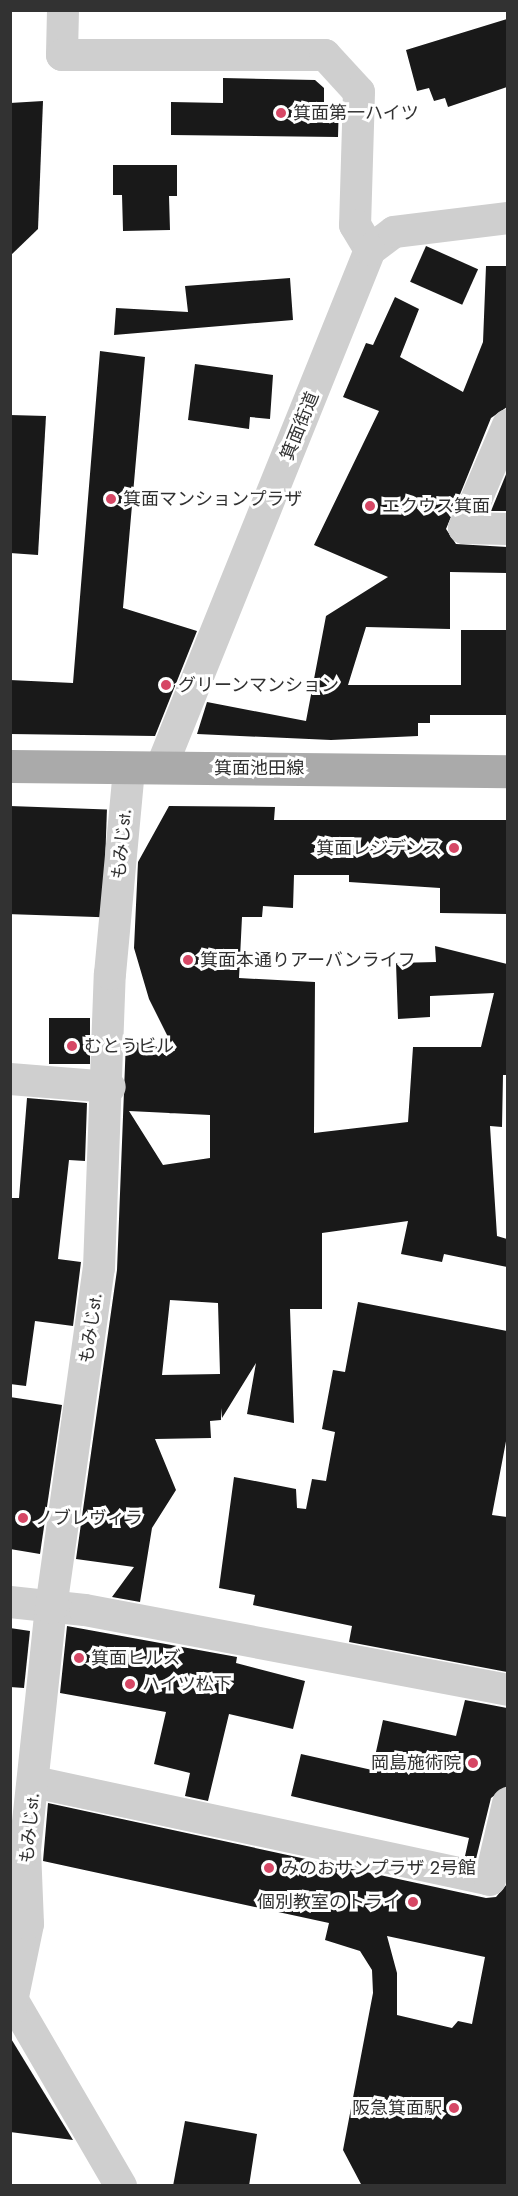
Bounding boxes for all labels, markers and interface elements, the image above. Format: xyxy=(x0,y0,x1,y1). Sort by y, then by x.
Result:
place label: 箕面第一ハイツ xyxy=(293,102,419,124)
marker: 箕面第一ハイツ xyxy=(274,106,288,120)
street label: 箕面街道 xyxy=(277,389,323,463)
place label: 箕面マンションプラザ xyxy=(123,488,303,510)
marker: 箕面マンションプラザ xyxy=(104,492,118,506)
place label: エクウス箕面 xyxy=(382,495,490,517)
marker: エクウス箕面 xyxy=(363,499,377,513)
place label: グリーンマンション xyxy=(178,674,340,696)
marker: グリーンマンション xyxy=(159,678,173,692)
street label: 箕面池田線 xyxy=(214,757,304,779)
street label: もみじst. xyxy=(108,808,136,880)
place label: 箕面レジデンス xyxy=(316,837,442,859)
marker: 箕面レジデンス xyxy=(447,841,461,855)
place label: 箕面本通りアーバンライフ xyxy=(200,949,415,971)
marker: 箕面本通りアーバンライフ xyxy=(181,953,195,967)
place label: むとうビル xyxy=(84,1035,174,1057)
marker: むとうビル xyxy=(65,1039,79,1053)
street label: もみじst. xyxy=(75,1291,107,1365)
place label: ノブレヴィラ xyxy=(35,1507,143,1529)
marker: ノブレヴィラ xyxy=(16,1511,30,1525)
place label: 箕面ヒルズ xyxy=(91,1647,181,1669)
marker: 箕面ヒルズ xyxy=(72,1651,86,1665)
place label: ハイツ松下 xyxy=(142,1673,232,1695)
marker: ハイツ松下 xyxy=(123,1677,137,1691)
place label: 岡島施術院 xyxy=(371,1752,461,1774)
marker: 岡島施術院 xyxy=(466,1756,480,1770)
street label: もみじst. xyxy=(16,1792,44,1864)
place label: みのおサンプラザ 2号館 xyxy=(281,1857,477,1879)
marker: みのおサンプラザ 2号館 xyxy=(262,1861,276,1875)
place label: 個別教室のトライ xyxy=(257,1891,401,1913)
marker: 個別教室のトライ xyxy=(406,1895,420,1909)
place label: 阪急箕面駅 xyxy=(352,2097,442,2119)
marker: 阪急箕面駅 xyxy=(447,2101,461,2115)

